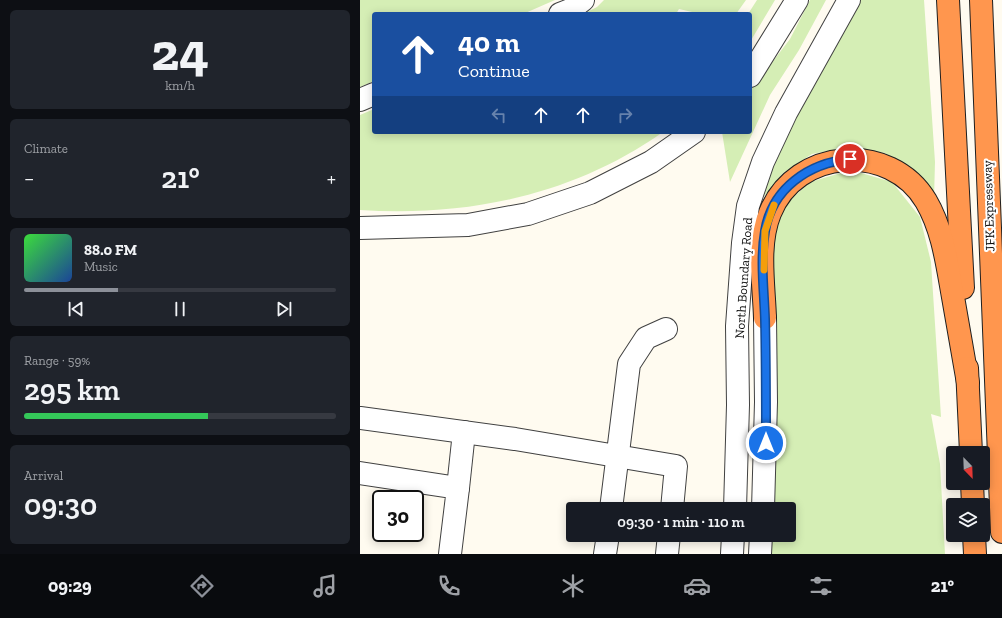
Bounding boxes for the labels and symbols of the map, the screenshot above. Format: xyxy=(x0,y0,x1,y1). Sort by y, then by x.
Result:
pin xyxy=(833,142,867,176)
street label: JFK Expressway xyxy=(979,160,998,252)
street label: North Boundary Road xyxy=(732,217,755,339)
position arrow xyxy=(745,422,787,464)
north arrow xyxy=(946,446,990,490)
speed limit sign: 30 xyxy=(372,490,424,542)

